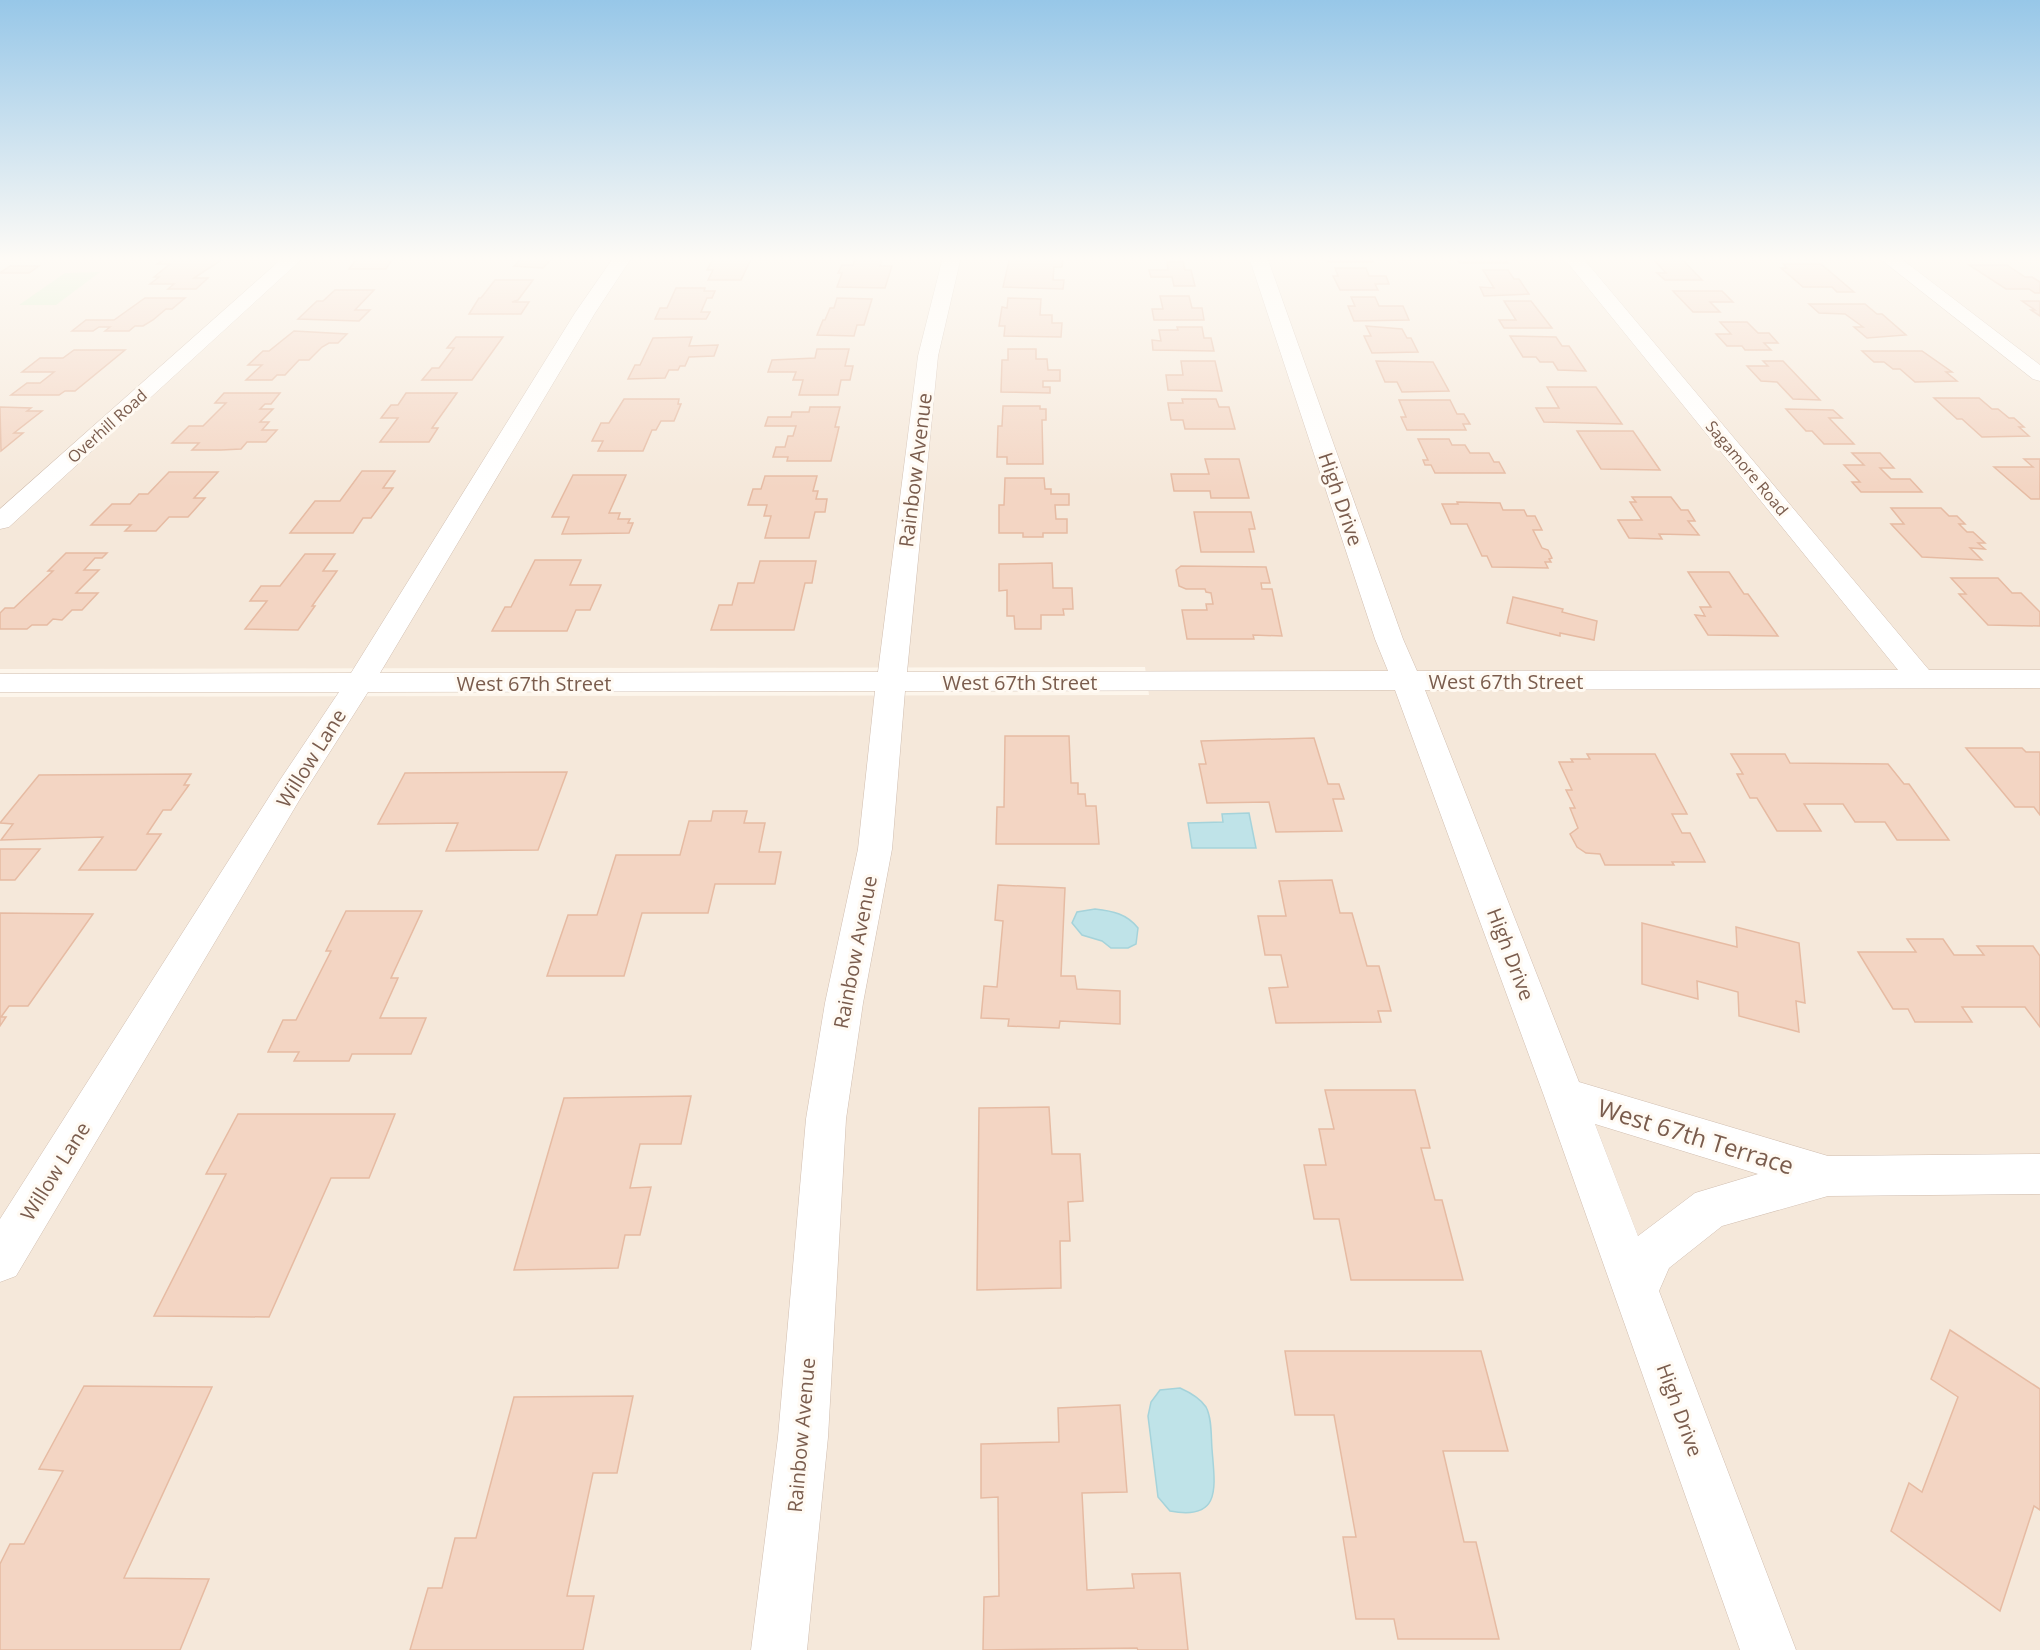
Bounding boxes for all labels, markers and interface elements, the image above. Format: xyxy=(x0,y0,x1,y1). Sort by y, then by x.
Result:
street label: Overhill Road xyxy=(62,384,152,468)
street label: Rainbow Avenue xyxy=(892,391,938,549)
street label: Sagamore Road xyxy=(1701,416,1793,520)
street label: High Drive xyxy=(1312,449,1370,549)
street label: West 67th Street xyxy=(1429,668,1583,695)
street label: West 67th Street xyxy=(943,669,1097,696)
street label: West 67th Street xyxy=(457,670,611,697)
street label: Willow Lane xyxy=(270,704,352,812)
street label: Rainbow Avenue xyxy=(827,873,883,1031)
street label: High Drive xyxy=(1481,904,1541,1004)
street label: West 67th Terrace xyxy=(1594,1090,1798,1182)
street label: Willow Lane xyxy=(14,1117,96,1225)
street label: Rainbow Avenue xyxy=(781,1356,821,1514)
street label: High Drive xyxy=(1651,1360,1709,1460)

